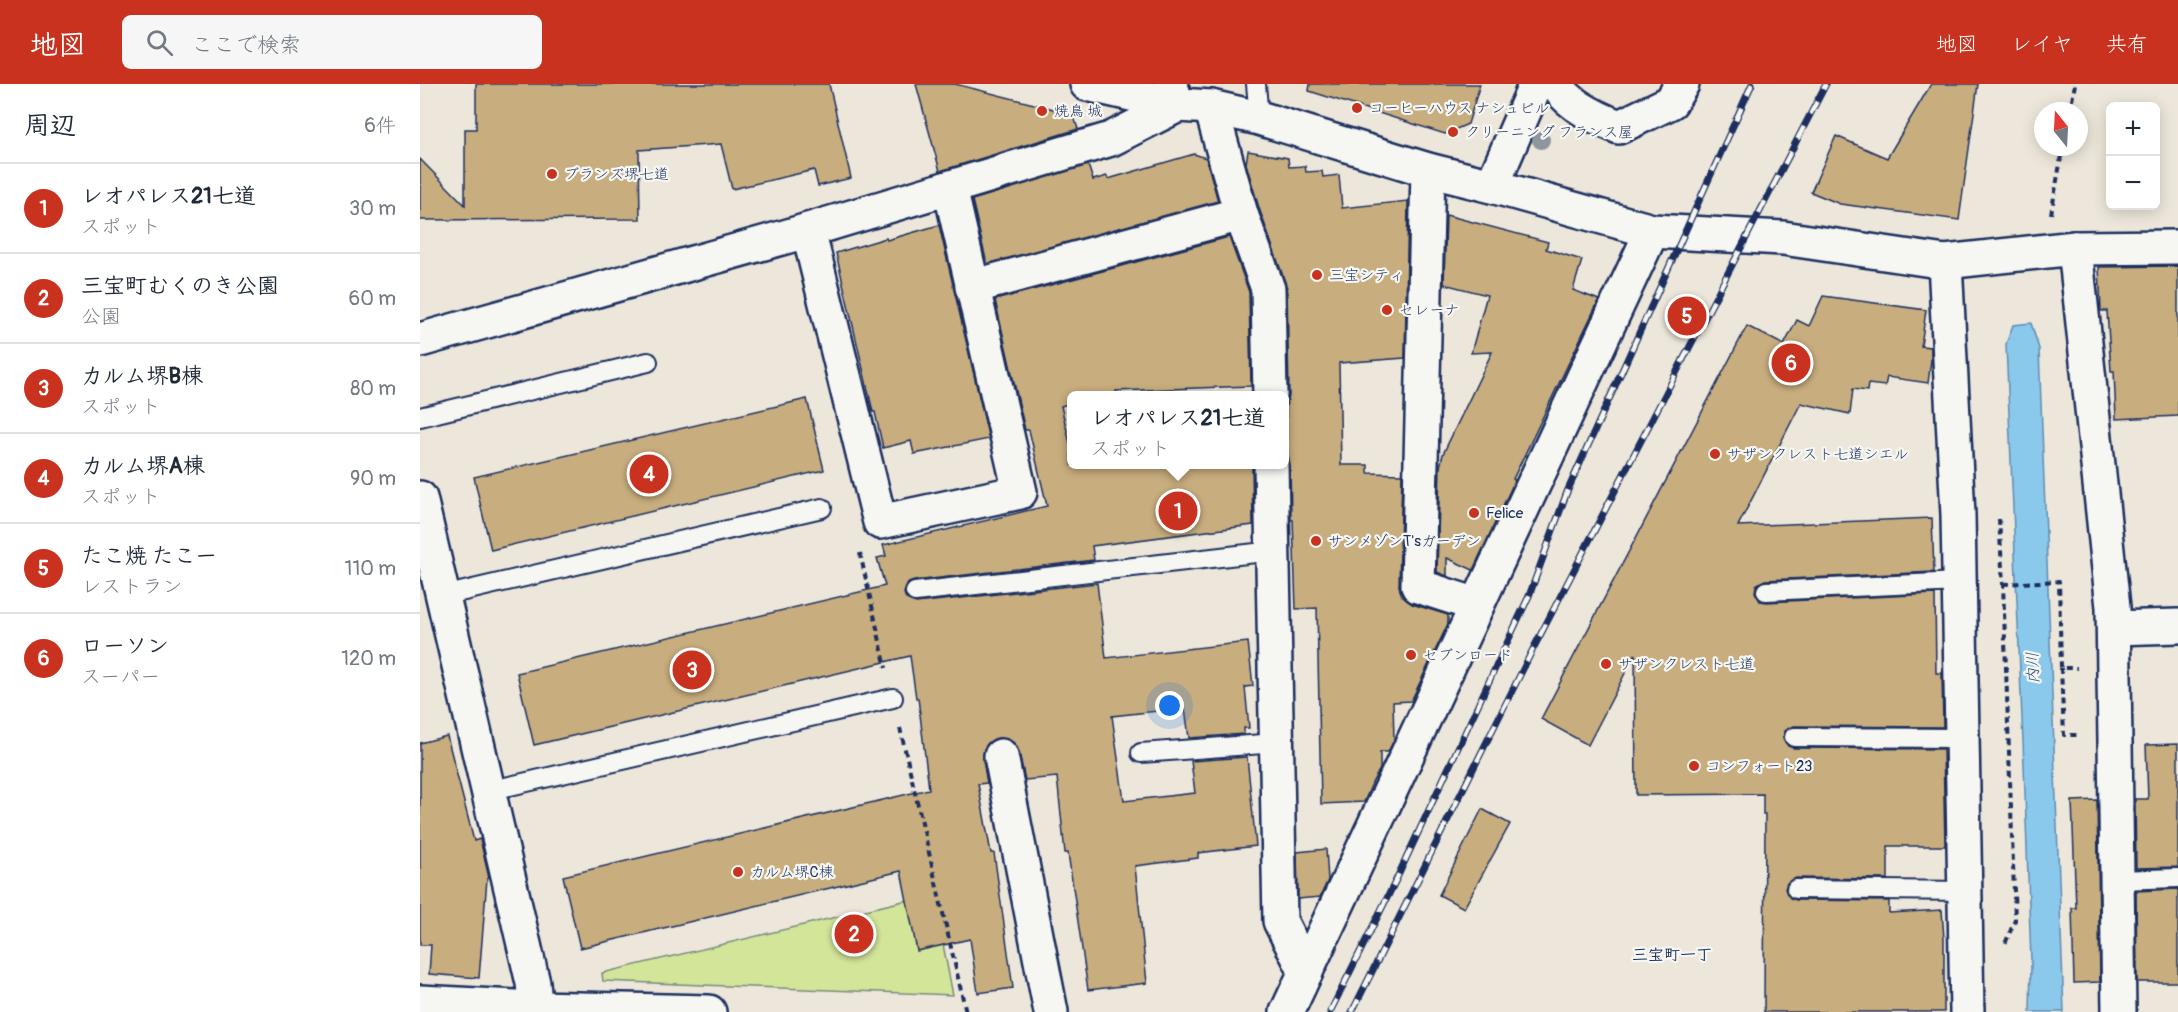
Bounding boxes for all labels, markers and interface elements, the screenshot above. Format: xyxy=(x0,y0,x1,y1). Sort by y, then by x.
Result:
search box xyxy=(122,15,542,69)
icon: search xyxy=(143,26,176,59)
text: 地図 xyxy=(30,28,86,63)
text: ここで検索 xyxy=(191,31,301,59)
text: 地図 xyxy=(1936,31,1978,58)
text: レイヤ xyxy=(2011,31,2073,58)
text: 共有 xyxy=(2106,31,2148,58)
place label: コーヒーハウス ナシュビル xyxy=(1369,99,1549,118)
marker: コーヒーハウス ナシュビル xyxy=(1350,101,1364,115)
place label: 焼鳥 城 xyxy=(1054,102,1102,121)
north arrow xyxy=(2034,102,2088,156)
map controls xyxy=(2106,102,2160,210)
button: + xyxy=(2106,102,2160,156)
marker: 焼鳥 城 xyxy=(1035,104,1049,118)
text: 周辺 xyxy=(24,110,76,142)
text: 6件 xyxy=(364,113,396,138)
place label: クリーニング フランス屋 xyxy=(1465,123,1633,142)
marker: クリーニング フランス屋 xyxy=(1446,125,1460,139)
button: − xyxy=(2106,156,2160,210)
place label: ブランズ堺七道 xyxy=(564,165,669,184)
marker: ブランズ堺七道 xyxy=(545,167,559,181)
text: レオパレス21七道 xyxy=(81,182,256,210)
text: 1 xyxy=(40,196,47,221)
text: 30 m xyxy=(349,196,396,221)
text: スポット xyxy=(81,214,161,239)
place label: 三宝シティ xyxy=(1329,266,1404,285)
marker: 三宝シティ xyxy=(1310,268,1324,282)
text: 三宝町むくのき公園 xyxy=(81,272,279,300)
text: 2 xyxy=(38,286,49,311)
text: 60 m xyxy=(349,286,396,311)
pin: 5 xyxy=(1668,294,1706,338)
place label: セレーナ xyxy=(1399,301,1460,320)
marker: セレーナ xyxy=(1380,303,1394,317)
text: 公園 xyxy=(81,304,121,329)
pin: 6 xyxy=(1772,340,1810,386)
text: カルム堺B棟 xyxy=(81,362,203,390)
text: 3 xyxy=(38,376,49,401)
text: 80 m xyxy=(350,376,396,401)
popup xyxy=(1067,391,1289,469)
text: スポット xyxy=(81,394,161,419)
text: レオパレス21七道 xyxy=(1091,404,1265,432)
text: スポット xyxy=(1091,436,1171,461)
place label: サザンクレスト七道シエル xyxy=(1727,445,1909,464)
marker: サザンクレスト七道シエル xyxy=(1708,447,1722,461)
text: カルム堺A棟 xyxy=(81,452,205,480)
pin: 4 xyxy=(630,452,668,496)
text: 4 xyxy=(38,466,49,491)
text: 90 m xyxy=(350,466,396,491)
text: スポット xyxy=(81,484,161,509)
pin: 1 xyxy=(1158,488,1197,534)
place label: Felice xyxy=(1486,504,1524,523)
marker: Felice xyxy=(1467,506,1481,520)
place label: サンメゾンT'sガーデン xyxy=(1328,532,1481,551)
marker: サンメゾンT'sガーデン xyxy=(1309,534,1323,548)
text: たこ焼 たこー xyxy=(81,542,217,570)
text: 5 xyxy=(38,556,49,581)
text: 110 m xyxy=(345,556,396,581)
text: レストラン xyxy=(81,574,183,599)
text: ローソン xyxy=(81,632,169,660)
text: 6 xyxy=(38,646,49,671)
text: 120 m xyxy=(341,646,396,671)
place label: セブンロード xyxy=(1423,646,1513,665)
pin: 3 xyxy=(672,648,712,692)
marker: セブンロード xyxy=(1404,648,1418,662)
water label: 内川 xyxy=(2022,652,2044,684)
place label: サザンクレスト七道 xyxy=(1618,655,1755,674)
marker: サザンクレスト七道 xyxy=(1599,657,1613,671)
text: スーパー xyxy=(81,664,160,689)
your location xyxy=(1155,691,1184,720)
place label: コンフォート23 xyxy=(1706,757,1812,776)
marker: コンフォート23 xyxy=(1687,759,1701,773)
place label: カルム堺C棟 xyxy=(750,863,834,882)
marker: カルム堺C棟 xyxy=(731,865,745,879)
pin: 2 xyxy=(834,912,874,956)
district label: 三宝町一丁 xyxy=(1632,945,1712,965)

